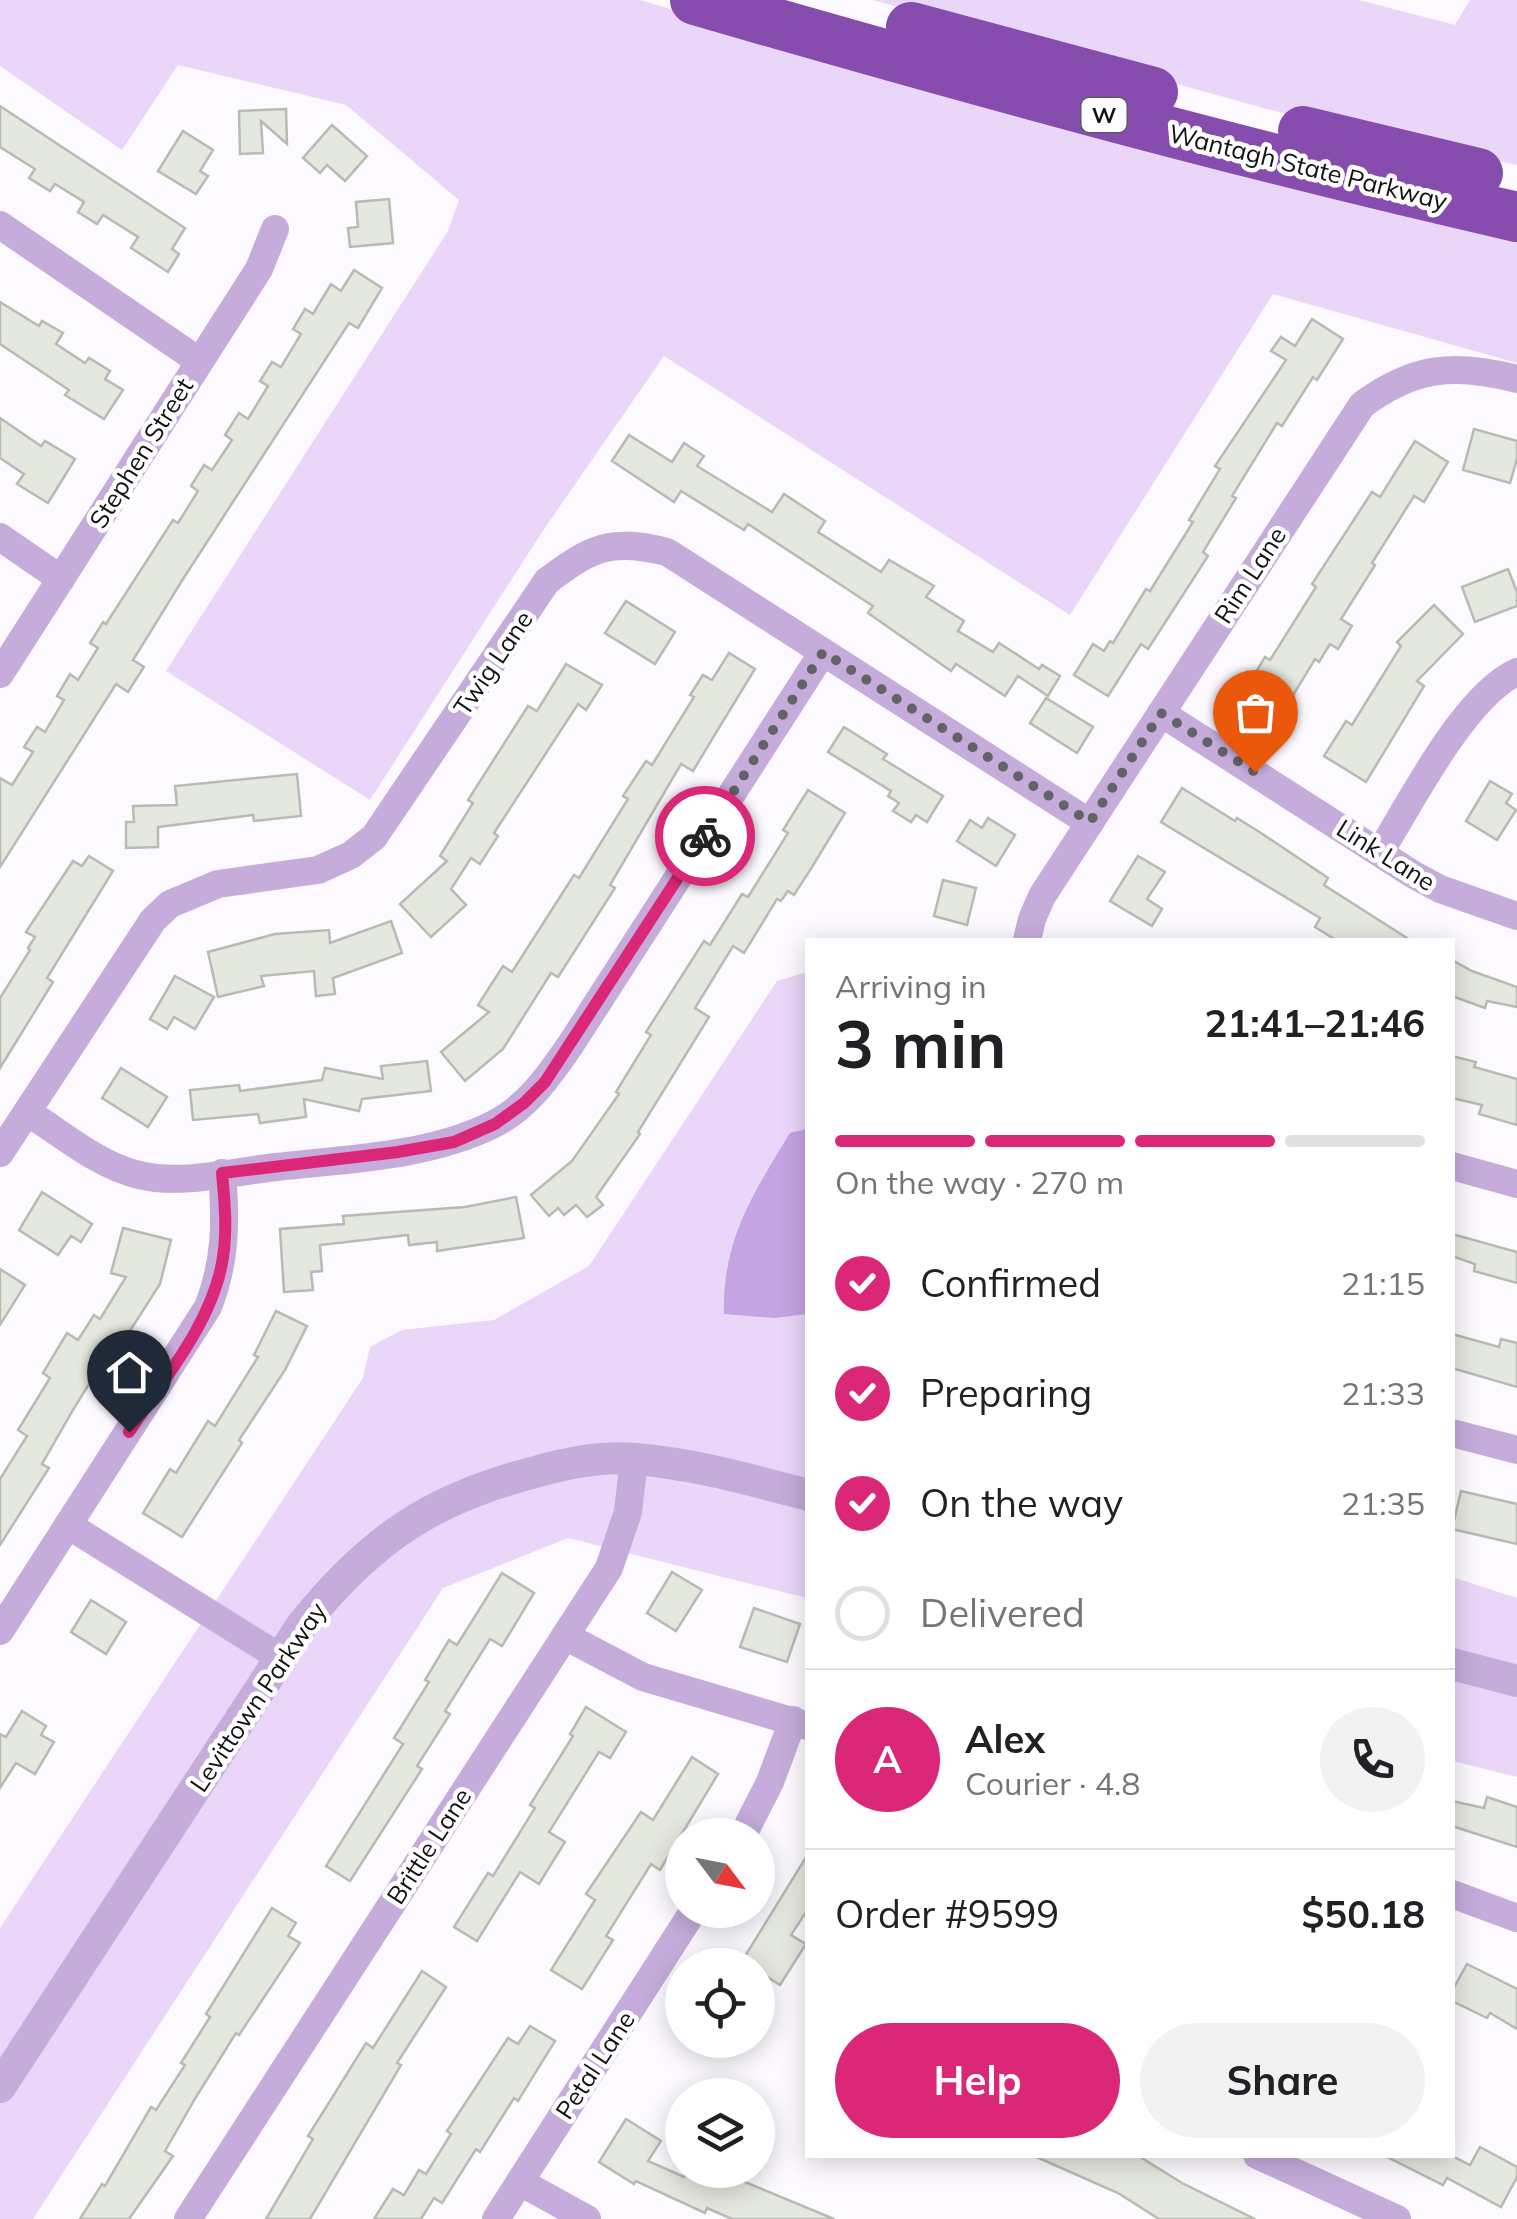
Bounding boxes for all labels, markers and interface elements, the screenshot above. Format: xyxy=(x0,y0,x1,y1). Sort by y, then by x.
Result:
road number: W xyxy=(1082,98,1126,132)
street label: Wantagh State Parkway xyxy=(1166,117,1451,216)
street label: Stephen Street xyxy=(82,372,199,534)
street label: Rim Lane xyxy=(1207,521,1292,629)
street label: Twig Lane xyxy=(446,604,539,721)
pin xyxy=(1213,670,1298,773)
icon: bag xyxy=(1228,685,1283,740)
courier xyxy=(655,786,755,886)
icon: bike xyxy=(678,809,733,864)
street label: Link Lane xyxy=(1331,812,1441,897)
text: Arriving in xyxy=(835,966,987,1006)
text: 21:41–21:46 xyxy=(1205,999,1425,1047)
text: 3 min xyxy=(835,1003,1006,1084)
text: On the way · 270 m xyxy=(835,1162,1124,1202)
icon: check xyxy=(835,1256,890,1311)
text: Confirmed xyxy=(920,1259,1101,1307)
text: 21:15 xyxy=(1341,1263,1425,1303)
pin xyxy=(87,1330,172,1433)
icon: home xyxy=(102,1345,157,1400)
icon: check xyxy=(835,1366,890,1421)
text: Preparing xyxy=(920,1369,1092,1417)
text: 21:33 xyxy=(1341,1373,1425,1413)
icon: check xyxy=(835,1476,890,1531)
text: On the way xyxy=(920,1479,1123,1527)
text: 21:35 xyxy=(1341,1483,1425,1523)
text: Delivered xyxy=(920,1589,1085,1637)
street label: Levittown Parkway xyxy=(183,1596,333,1797)
button: phone xyxy=(1320,1707,1425,1812)
text: Alex xyxy=(965,1715,1045,1763)
text: A xyxy=(873,1735,902,1783)
text: Courier · 4.8 xyxy=(965,1763,1141,1803)
street label: Brittle Lane xyxy=(380,1782,478,1910)
north arrow xyxy=(665,1818,775,1928)
map controls xyxy=(665,1818,775,2188)
text: Order #9599 xyxy=(835,1890,1059,1938)
text: $50.18 xyxy=(1302,1890,1425,1938)
button: locate xyxy=(665,1948,775,2058)
street label: Petal Lane xyxy=(548,2005,641,2125)
button: Help xyxy=(835,2023,1120,2138)
button: Share xyxy=(1140,2023,1425,2138)
button: layers xyxy=(665,2078,775,2188)

